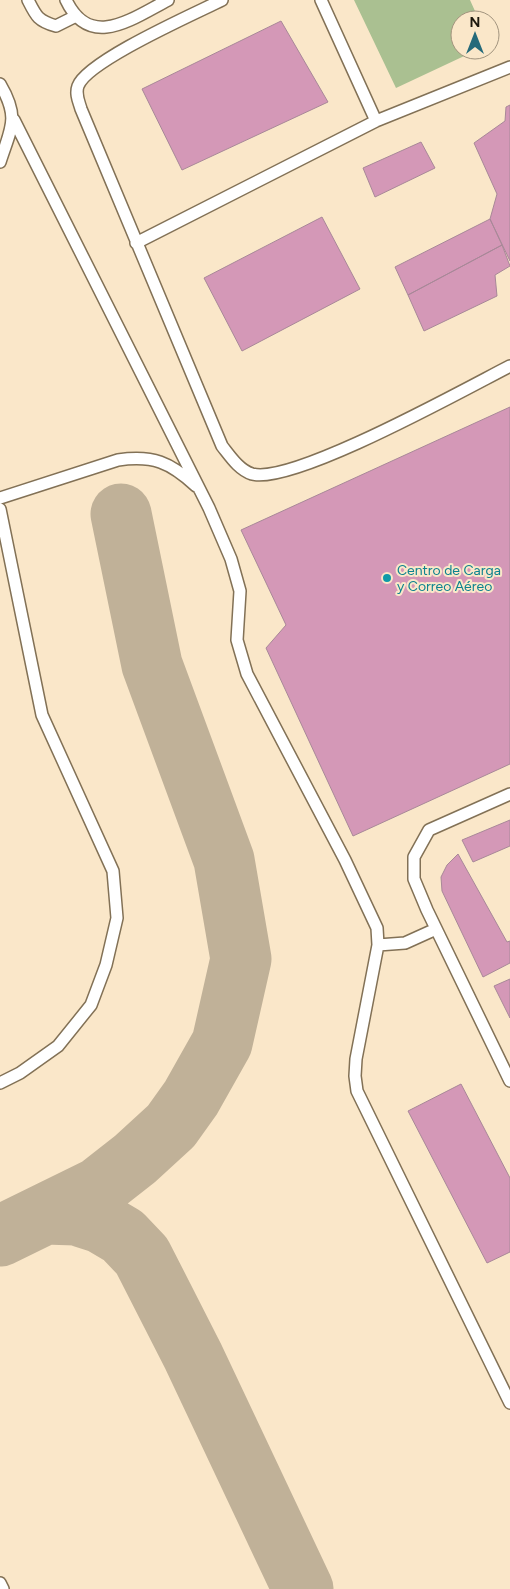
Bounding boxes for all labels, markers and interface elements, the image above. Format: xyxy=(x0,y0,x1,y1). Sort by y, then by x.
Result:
north arrow xyxy=(450,10,500,60)
text: N xyxy=(470,14,480,31)
place label: Centro de Carga y Correo Aéreo xyxy=(397,562,501,595)
marker: Centro de Carga y Correo Aéreo xyxy=(381,572,393,584)

